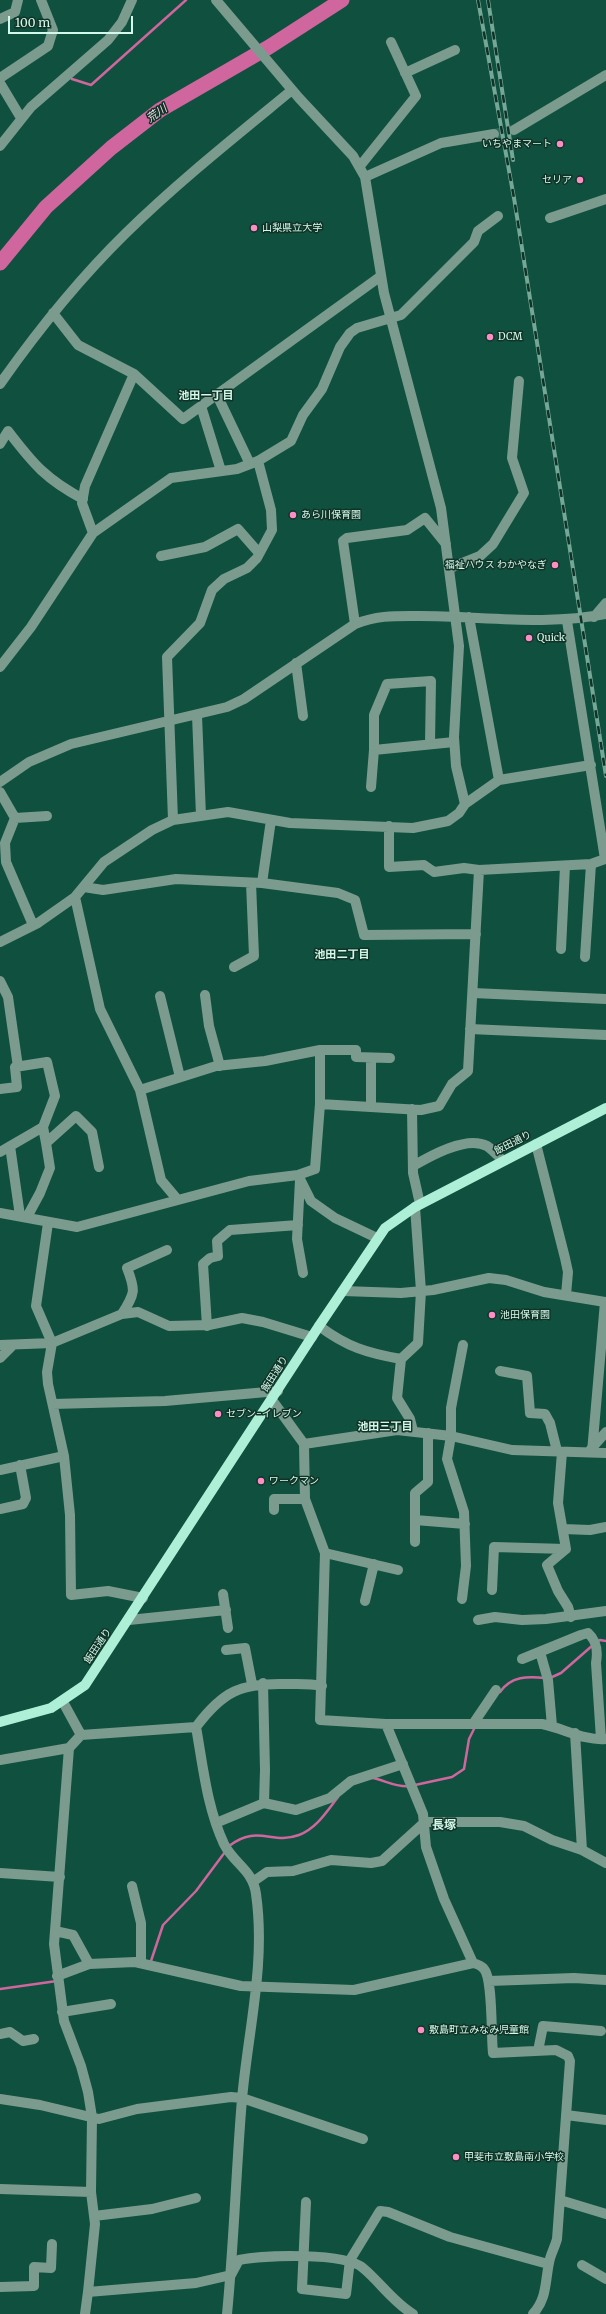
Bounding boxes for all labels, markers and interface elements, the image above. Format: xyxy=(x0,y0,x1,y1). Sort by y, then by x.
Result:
scale bar xyxy=(10,8,135,34)
text: 100 m xyxy=(15,15,50,30)
water label: 荒川 xyxy=(144,102,170,126)
place label: いちやまマート xyxy=(482,138,552,150)
marker: いちやまマート xyxy=(555,139,565,149)
place label: セリア xyxy=(542,174,572,186)
marker: セリア xyxy=(575,175,585,185)
place label: 山梨県立大学 xyxy=(262,222,322,234)
marker: 山梨県立大学 xyxy=(249,223,259,233)
place label: DCM xyxy=(498,331,522,343)
marker: DCM xyxy=(485,332,495,342)
district label: 池田一丁目 xyxy=(179,389,233,403)
place label: あら川保育園 xyxy=(301,509,361,521)
marker: あら川保育園 xyxy=(288,510,298,520)
place label: 福祉ハウス わかやなぎ xyxy=(445,559,547,571)
marker: 福祉ハウス わかやなぎ xyxy=(550,560,560,570)
place label: Quick xyxy=(537,632,565,644)
marker: Quick xyxy=(524,633,534,643)
district label: 池田二丁目 xyxy=(315,948,369,962)
street label: 飯田通り xyxy=(492,1129,534,1157)
place label: 池田保育園 xyxy=(500,1309,550,1321)
marker: 池田保育園 xyxy=(487,1310,497,1320)
street label: 飯田通り xyxy=(259,1354,291,1394)
place label: セブン-イレブン xyxy=(226,1408,302,1420)
marker: セブン-イレブン xyxy=(213,1409,223,1419)
district label: 池田三丁目 xyxy=(358,1420,412,1434)
place label: ワークマン xyxy=(269,1475,319,1487)
marker: ワークマン xyxy=(256,1476,266,1486)
street label: 飯田通り xyxy=(82,1626,114,1666)
district label: 長塚 xyxy=(432,1819,456,1833)
place label: 敷島町立みなみ児童館 xyxy=(429,2024,529,2036)
marker: 敷島町立みなみ児童館 xyxy=(416,2025,426,2035)
place label: 甲斐市立敷島南小学校 xyxy=(464,2151,564,2163)
marker: 甲斐市立敷島南小学校 xyxy=(451,2152,461,2162)

